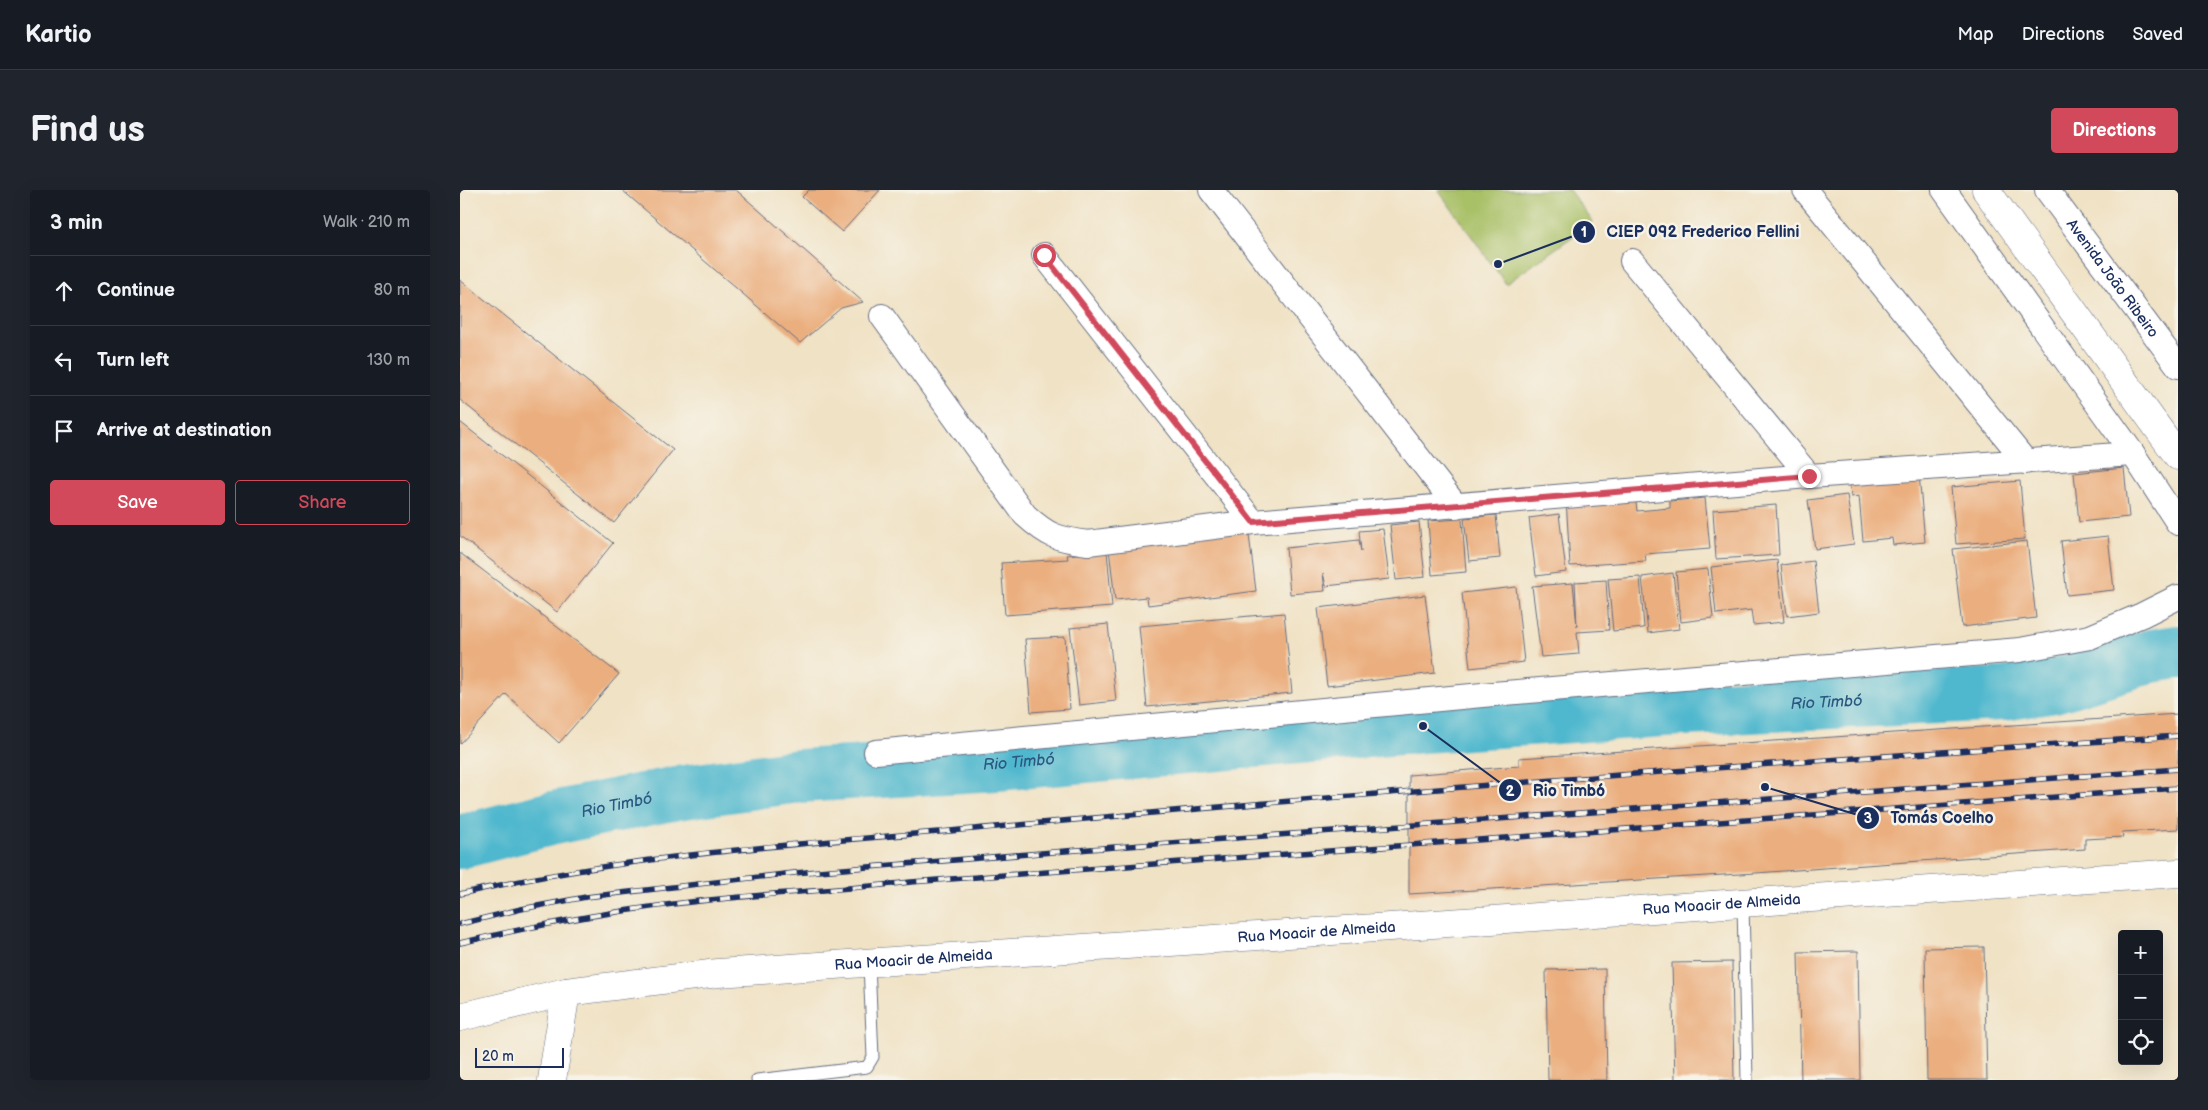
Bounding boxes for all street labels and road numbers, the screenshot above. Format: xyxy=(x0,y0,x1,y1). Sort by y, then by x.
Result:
street label: Avenida João Ribeiro xyxy=(2062,215,2163,341)
street label: Rua Moacir de Almeida xyxy=(1642,889,1801,919)
street label: Rua Moacir de Almeida xyxy=(1237,917,1396,947)
street label: Rua Moacir de Almeida xyxy=(834,945,993,975)

